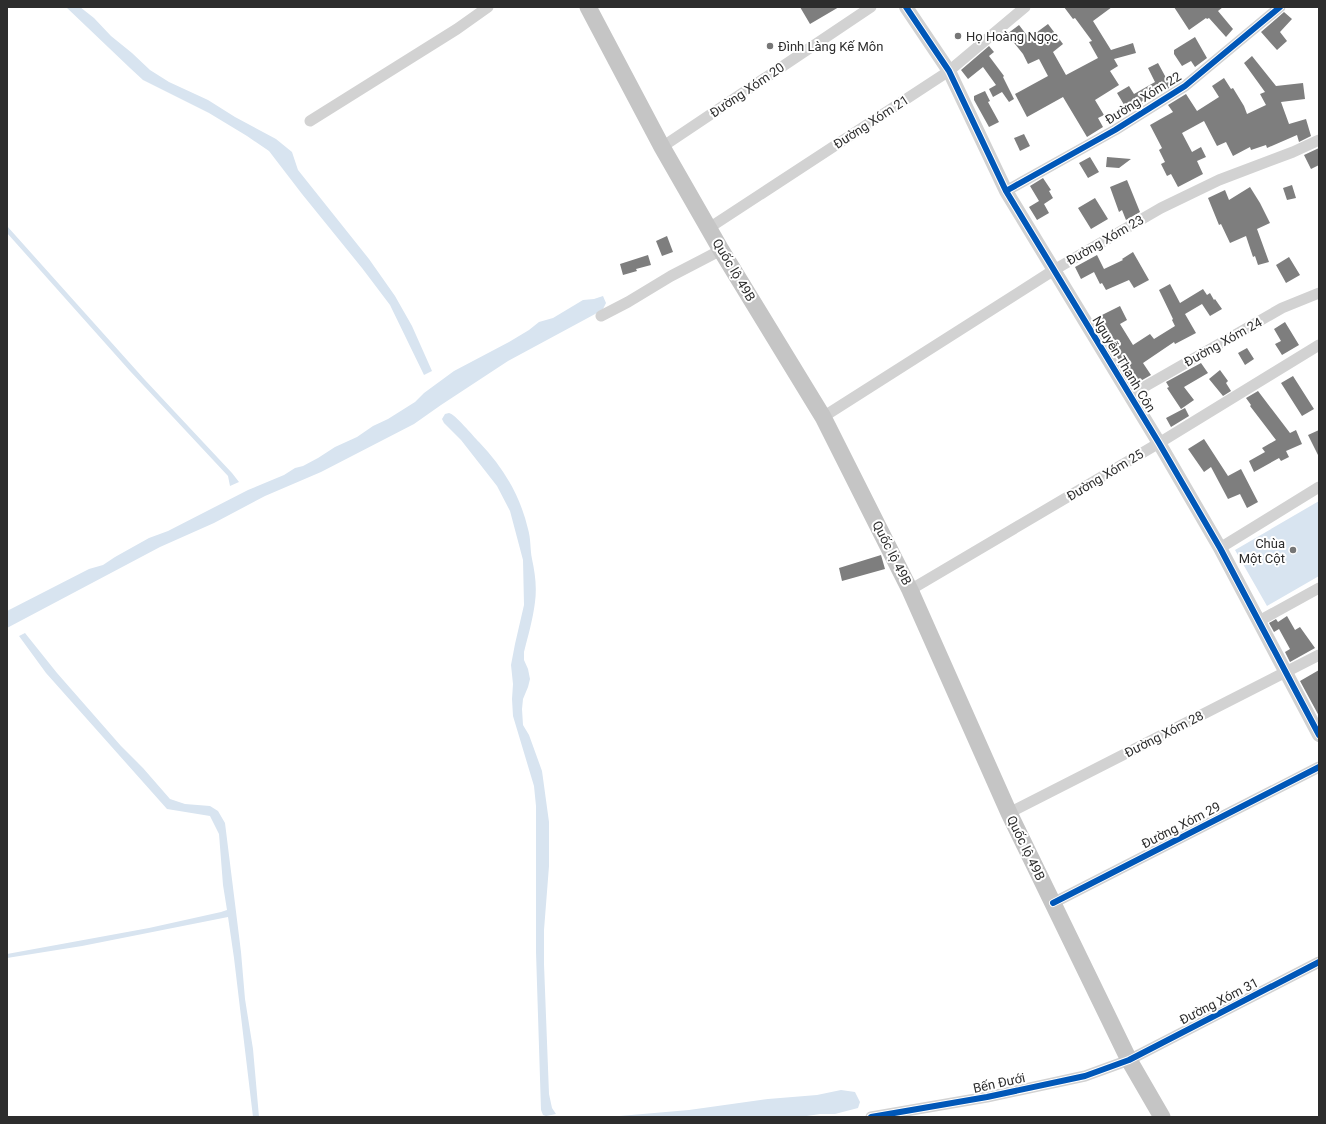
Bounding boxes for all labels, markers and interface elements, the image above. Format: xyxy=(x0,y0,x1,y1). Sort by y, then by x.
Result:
place label: Họ Hoàng Ngọc xyxy=(966,29,1058,44)
marker: Họ Hoàng Ngọc xyxy=(953,31,963,41)
place label: Đình Làng Kế Môn xyxy=(778,39,883,54)
marker: Đình Làng Kế Môn xyxy=(765,41,775,51)
street label: Đường Xóm 20 xyxy=(707,60,787,120)
street label: Đường Xóm 22 xyxy=(1102,69,1184,127)
street label: Đường Xóm 21 xyxy=(831,92,911,152)
street label: Đường Xóm 23 xyxy=(1064,212,1146,268)
street label: Quốc lộ 49B xyxy=(710,236,758,304)
street label: Nguyễn Thanh Côn xyxy=(1089,313,1159,415)
street label: Đường Xóm 24 xyxy=(1182,314,1265,370)
street label: Đường Xóm 25 xyxy=(1064,446,1146,504)
street label: Quốc lộ 49B xyxy=(869,518,915,588)
place label: Chùa Một Cột xyxy=(1239,536,1285,566)
marker: Chùa Một Cột xyxy=(1288,545,1298,555)
street label: Đường Xóm 28 xyxy=(1122,708,1206,760)
street label: Đường Xóm 29 xyxy=(1139,799,1223,851)
street label: Quốc lộ 49B xyxy=(1004,813,1048,883)
street label: Đường Xóm 31 xyxy=(1177,975,1261,1027)
street label: Bến Đưới xyxy=(972,1070,1026,1096)

